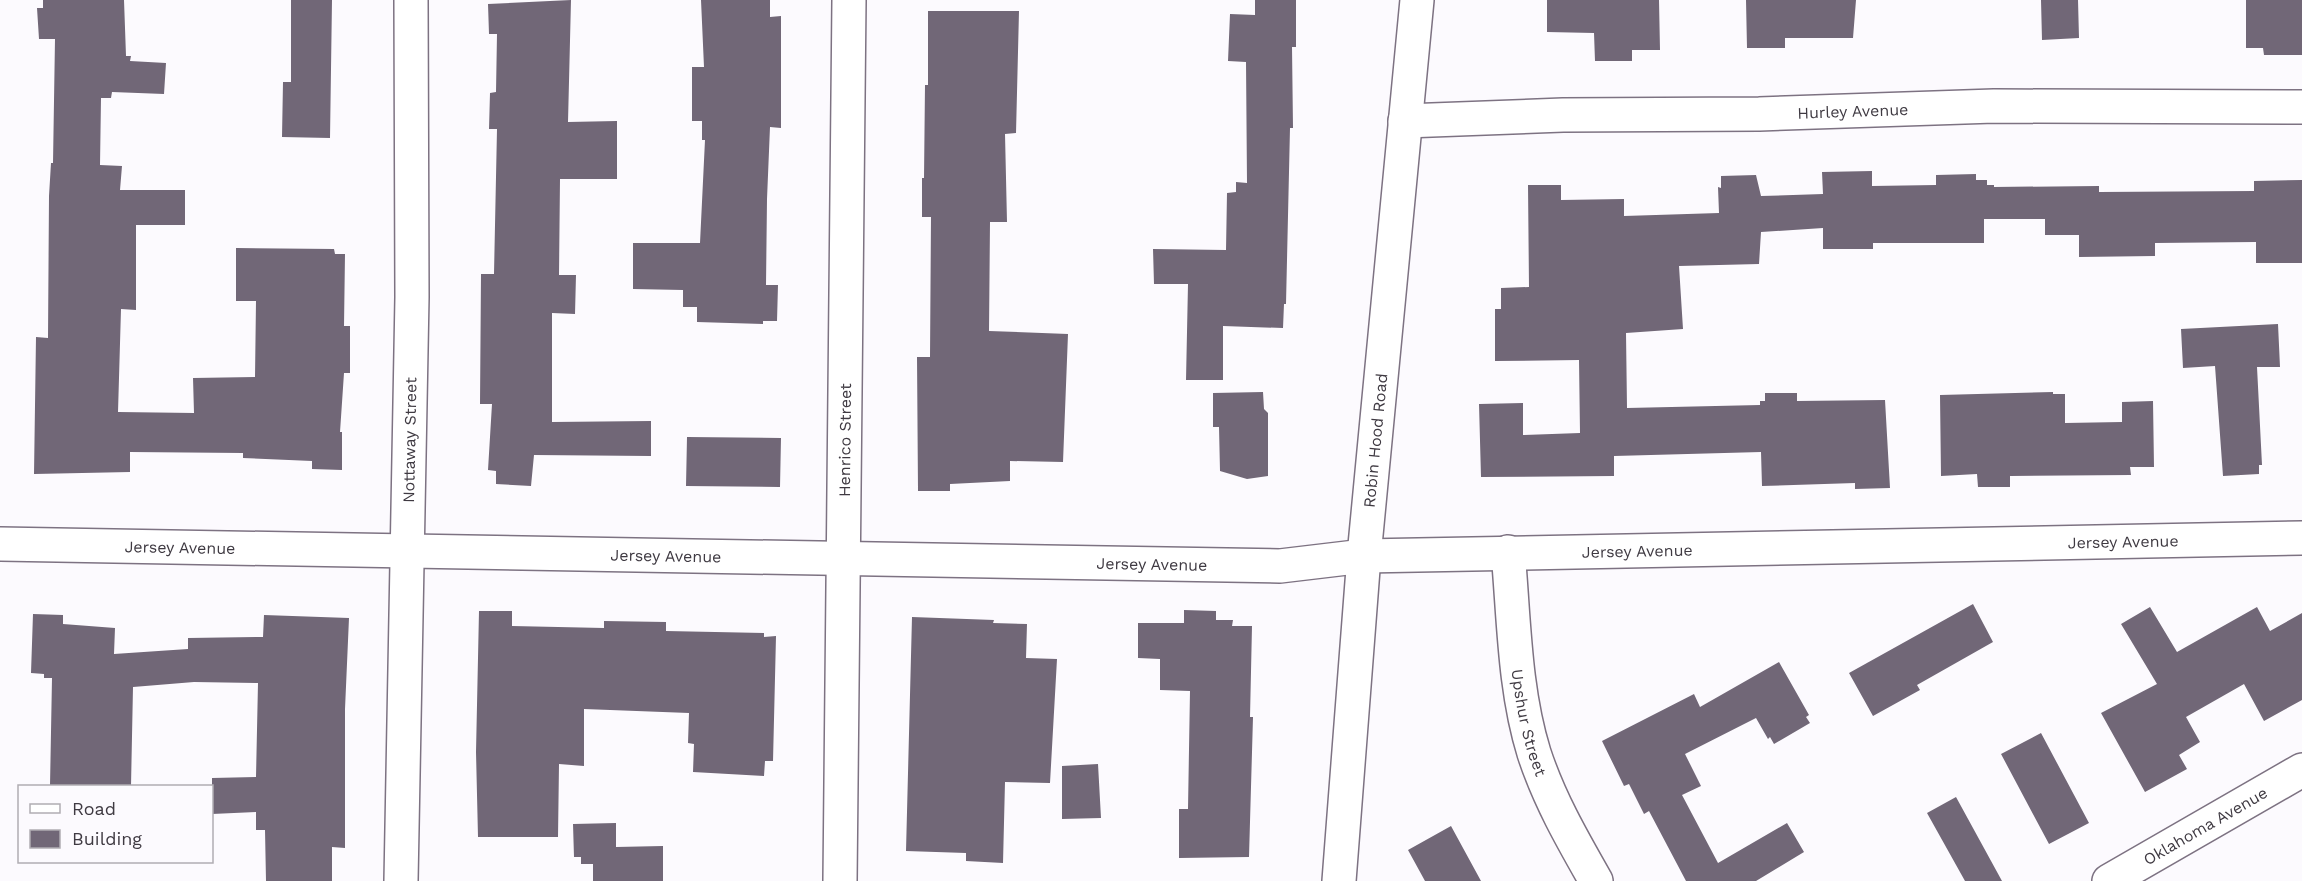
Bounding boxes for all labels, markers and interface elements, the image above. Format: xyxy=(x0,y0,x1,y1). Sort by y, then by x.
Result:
street label: Hurley Avenue xyxy=(1797,100,1909,123)
street label: Robin Hood Road xyxy=(1360,372,1391,509)
street label: Nottaway Street xyxy=(399,377,420,503)
street label: Henrico Street xyxy=(835,383,855,497)
street label: Jersey Avenue xyxy=(2067,531,2179,552)
street label: Jersey Avenue xyxy=(124,537,236,558)
street label: Jersey Avenue xyxy=(1582,541,1693,562)
street label: Jersey Avenue xyxy=(610,545,722,566)
street label: Jersey Avenue xyxy=(1096,554,1207,575)
street label: Upshur Street xyxy=(1507,668,1551,779)
street label: Oklahoma Avenue xyxy=(2140,783,2271,869)
legend xyxy=(18,785,213,863)
text: Road xyxy=(72,798,116,819)
text: Building xyxy=(72,828,142,849)

